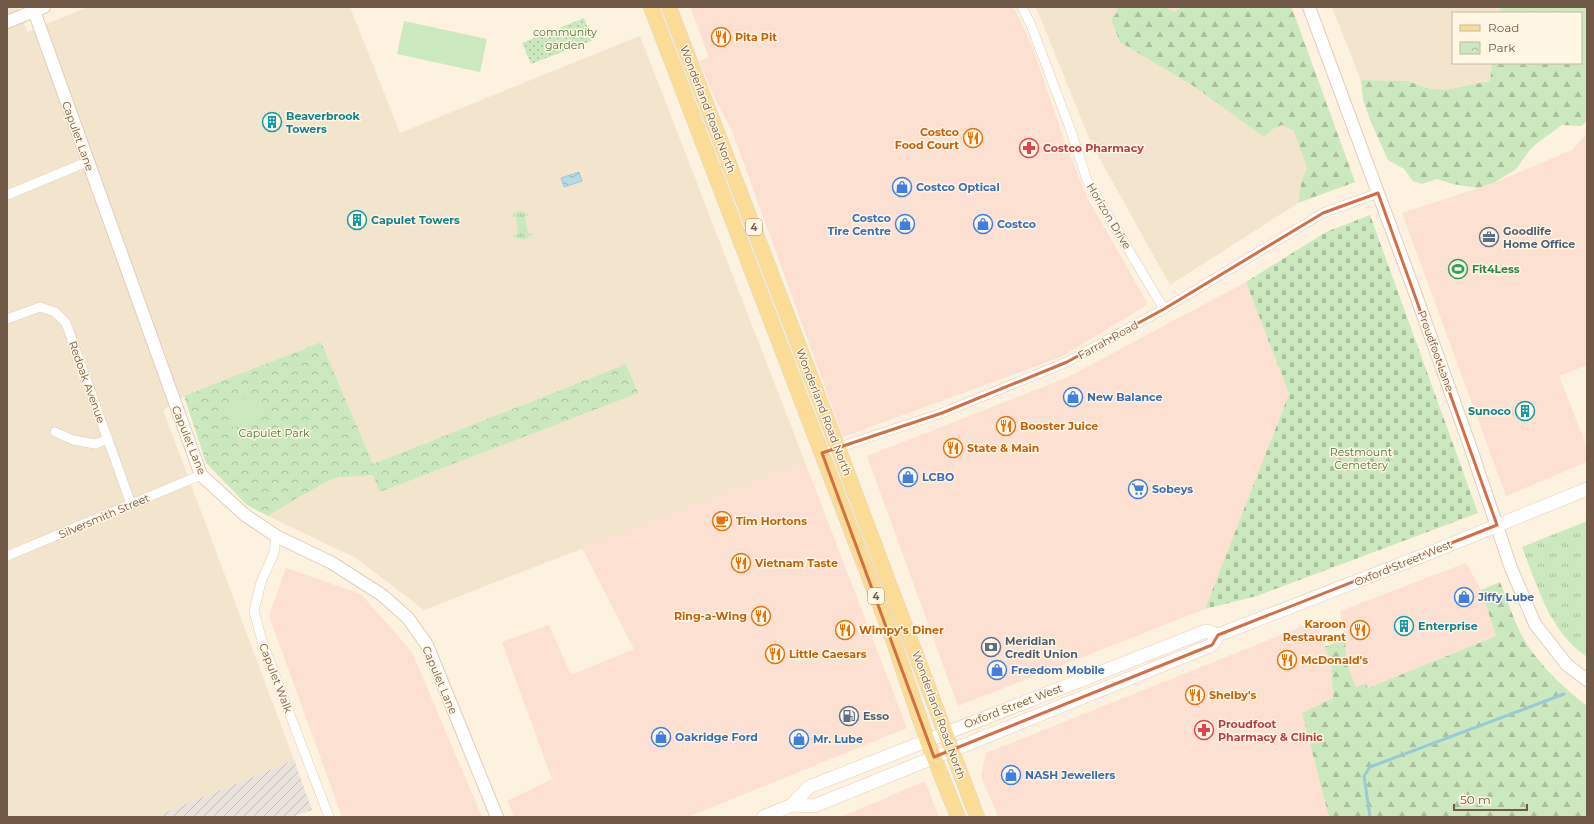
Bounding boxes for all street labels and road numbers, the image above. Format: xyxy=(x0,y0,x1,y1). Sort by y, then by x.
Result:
street label: Wonderland Road North xyxy=(677,43,739,175)
street label: Capulet Lane xyxy=(59,99,97,173)
street label: Horizon Drive xyxy=(1084,180,1134,252)
road number: 4 xyxy=(746,219,762,235)
street label: Proudfoot Lane xyxy=(1415,308,1457,394)
street label: Farrah Road xyxy=(1075,318,1141,362)
street label: Redoak Avenue xyxy=(66,339,108,425)
street label: Wonderland Road North xyxy=(793,346,855,478)
street label: Capulet Lane xyxy=(169,404,209,477)
street label: Silversmith Street xyxy=(56,490,152,541)
street label: Oxford Street West xyxy=(1352,537,1454,589)
road number: 4 xyxy=(868,588,884,604)
street label: Capulet Walk xyxy=(256,641,296,715)
street label: Capulet Lane xyxy=(419,644,461,717)
street label: Wonderland Road North xyxy=(909,649,969,781)
street label: Oxford Street West xyxy=(962,681,1065,731)

